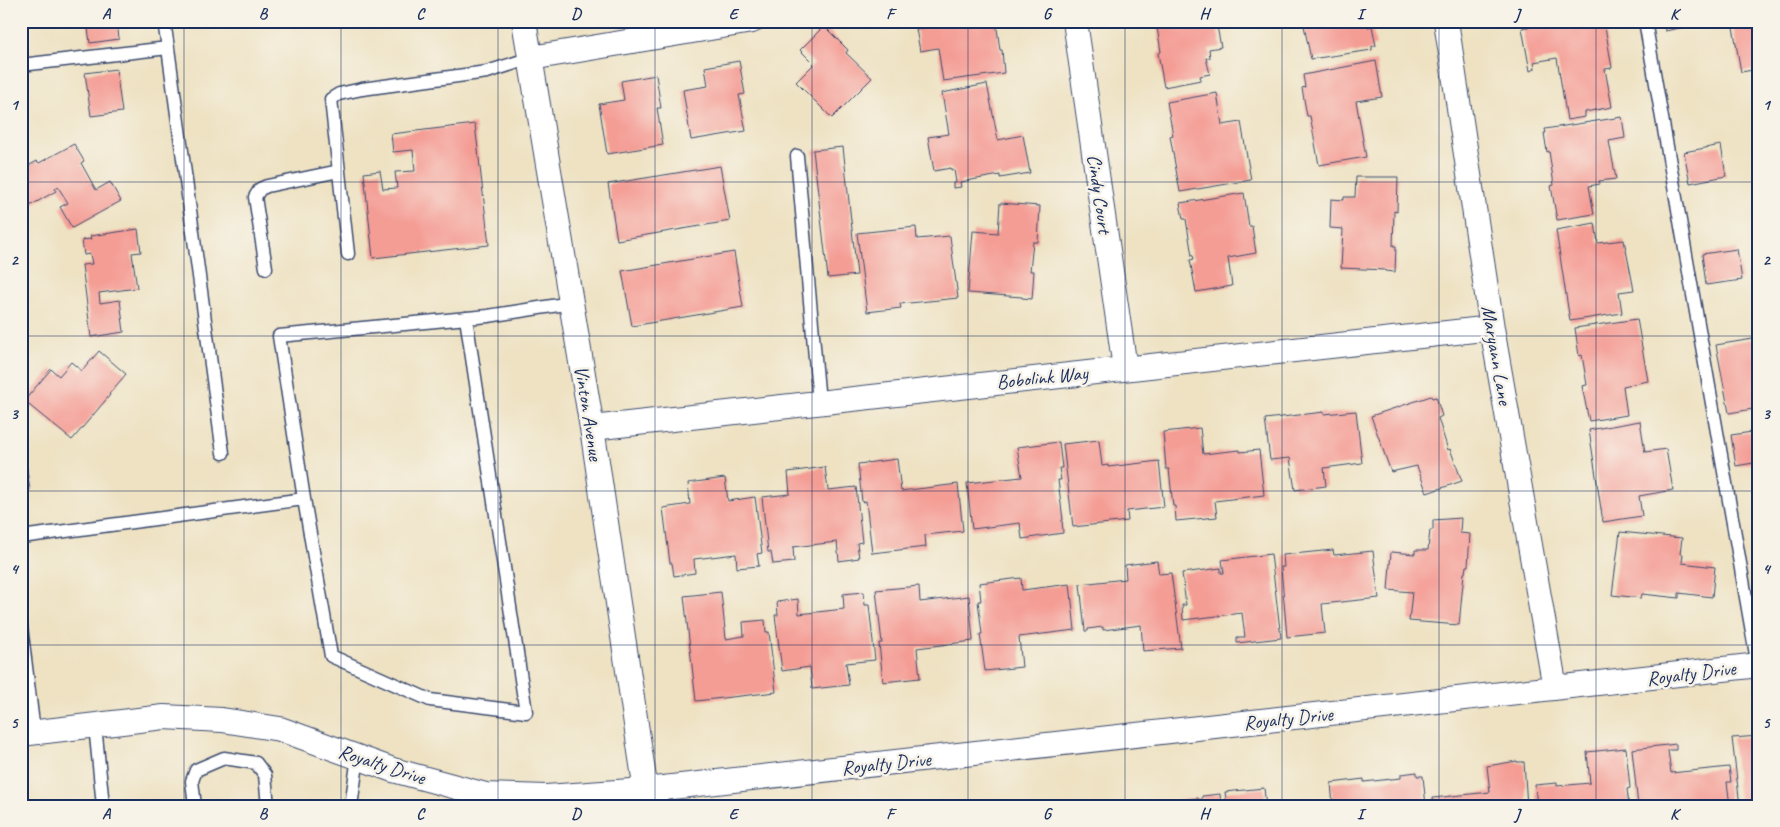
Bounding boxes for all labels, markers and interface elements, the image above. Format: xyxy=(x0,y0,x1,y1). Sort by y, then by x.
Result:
text: A xyxy=(102,4,112,24)
text: B xyxy=(259,4,269,24)
text: C xyxy=(416,4,426,24)
text: D xyxy=(571,4,582,24)
text: E xyxy=(729,4,740,24)
text: F xyxy=(886,4,897,24)
text: G xyxy=(1043,4,1053,24)
text: H xyxy=(1199,4,1211,24)
text: I xyxy=(1357,4,1367,24)
text: J xyxy=(1513,4,1522,24)
text: K xyxy=(1670,4,1682,24)
text: 1 xyxy=(10,95,19,115)
text: 1 xyxy=(1762,95,1771,115)
street label: Cindy Court xyxy=(1082,153,1118,238)
text: 2 xyxy=(10,250,19,270)
text: 2 xyxy=(1762,250,1771,270)
street label: Maryann Lane xyxy=(1475,304,1518,408)
street label: Bobolink Way xyxy=(995,360,1090,395)
street label: Vinton Avenue xyxy=(569,364,609,464)
text: 3 xyxy=(10,404,19,424)
text: 3 xyxy=(1762,404,1771,424)
text: 4 xyxy=(10,559,19,579)
text: 4 xyxy=(1762,559,1771,579)
street label: Royalty Drive xyxy=(1645,655,1738,691)
street label: Royalty Drive xyxy=(1242,701,1335,736)
text: 5 xyxy=(11,713,20,733)
text: 5 xyxy=(1763,713,1772,733)
street label: Royalty Drive xyxy=(335,739,430,791)
street label: Royalty Drive xyxy=(840,746,933,781)
text: A xyxy=(102,804,112,824)
text: B xyxy=(259,804,269,824)
text: C xyxy=(416,804,426,824)
text: D xyxy=(571,804,582,824)
text: E xyxy=(729,804,740,824)
text: F xyxy=(886,804,897,824)
text: G xyxy=(1043,804,1053,824)
text: H xyxy=(1199,804,1211,824)
text: I xyxy=(1357,804,1367,824)
text: J xyxy=(1513,804,1522,824)
text: K xyxy=(1670,804,1682,824)

